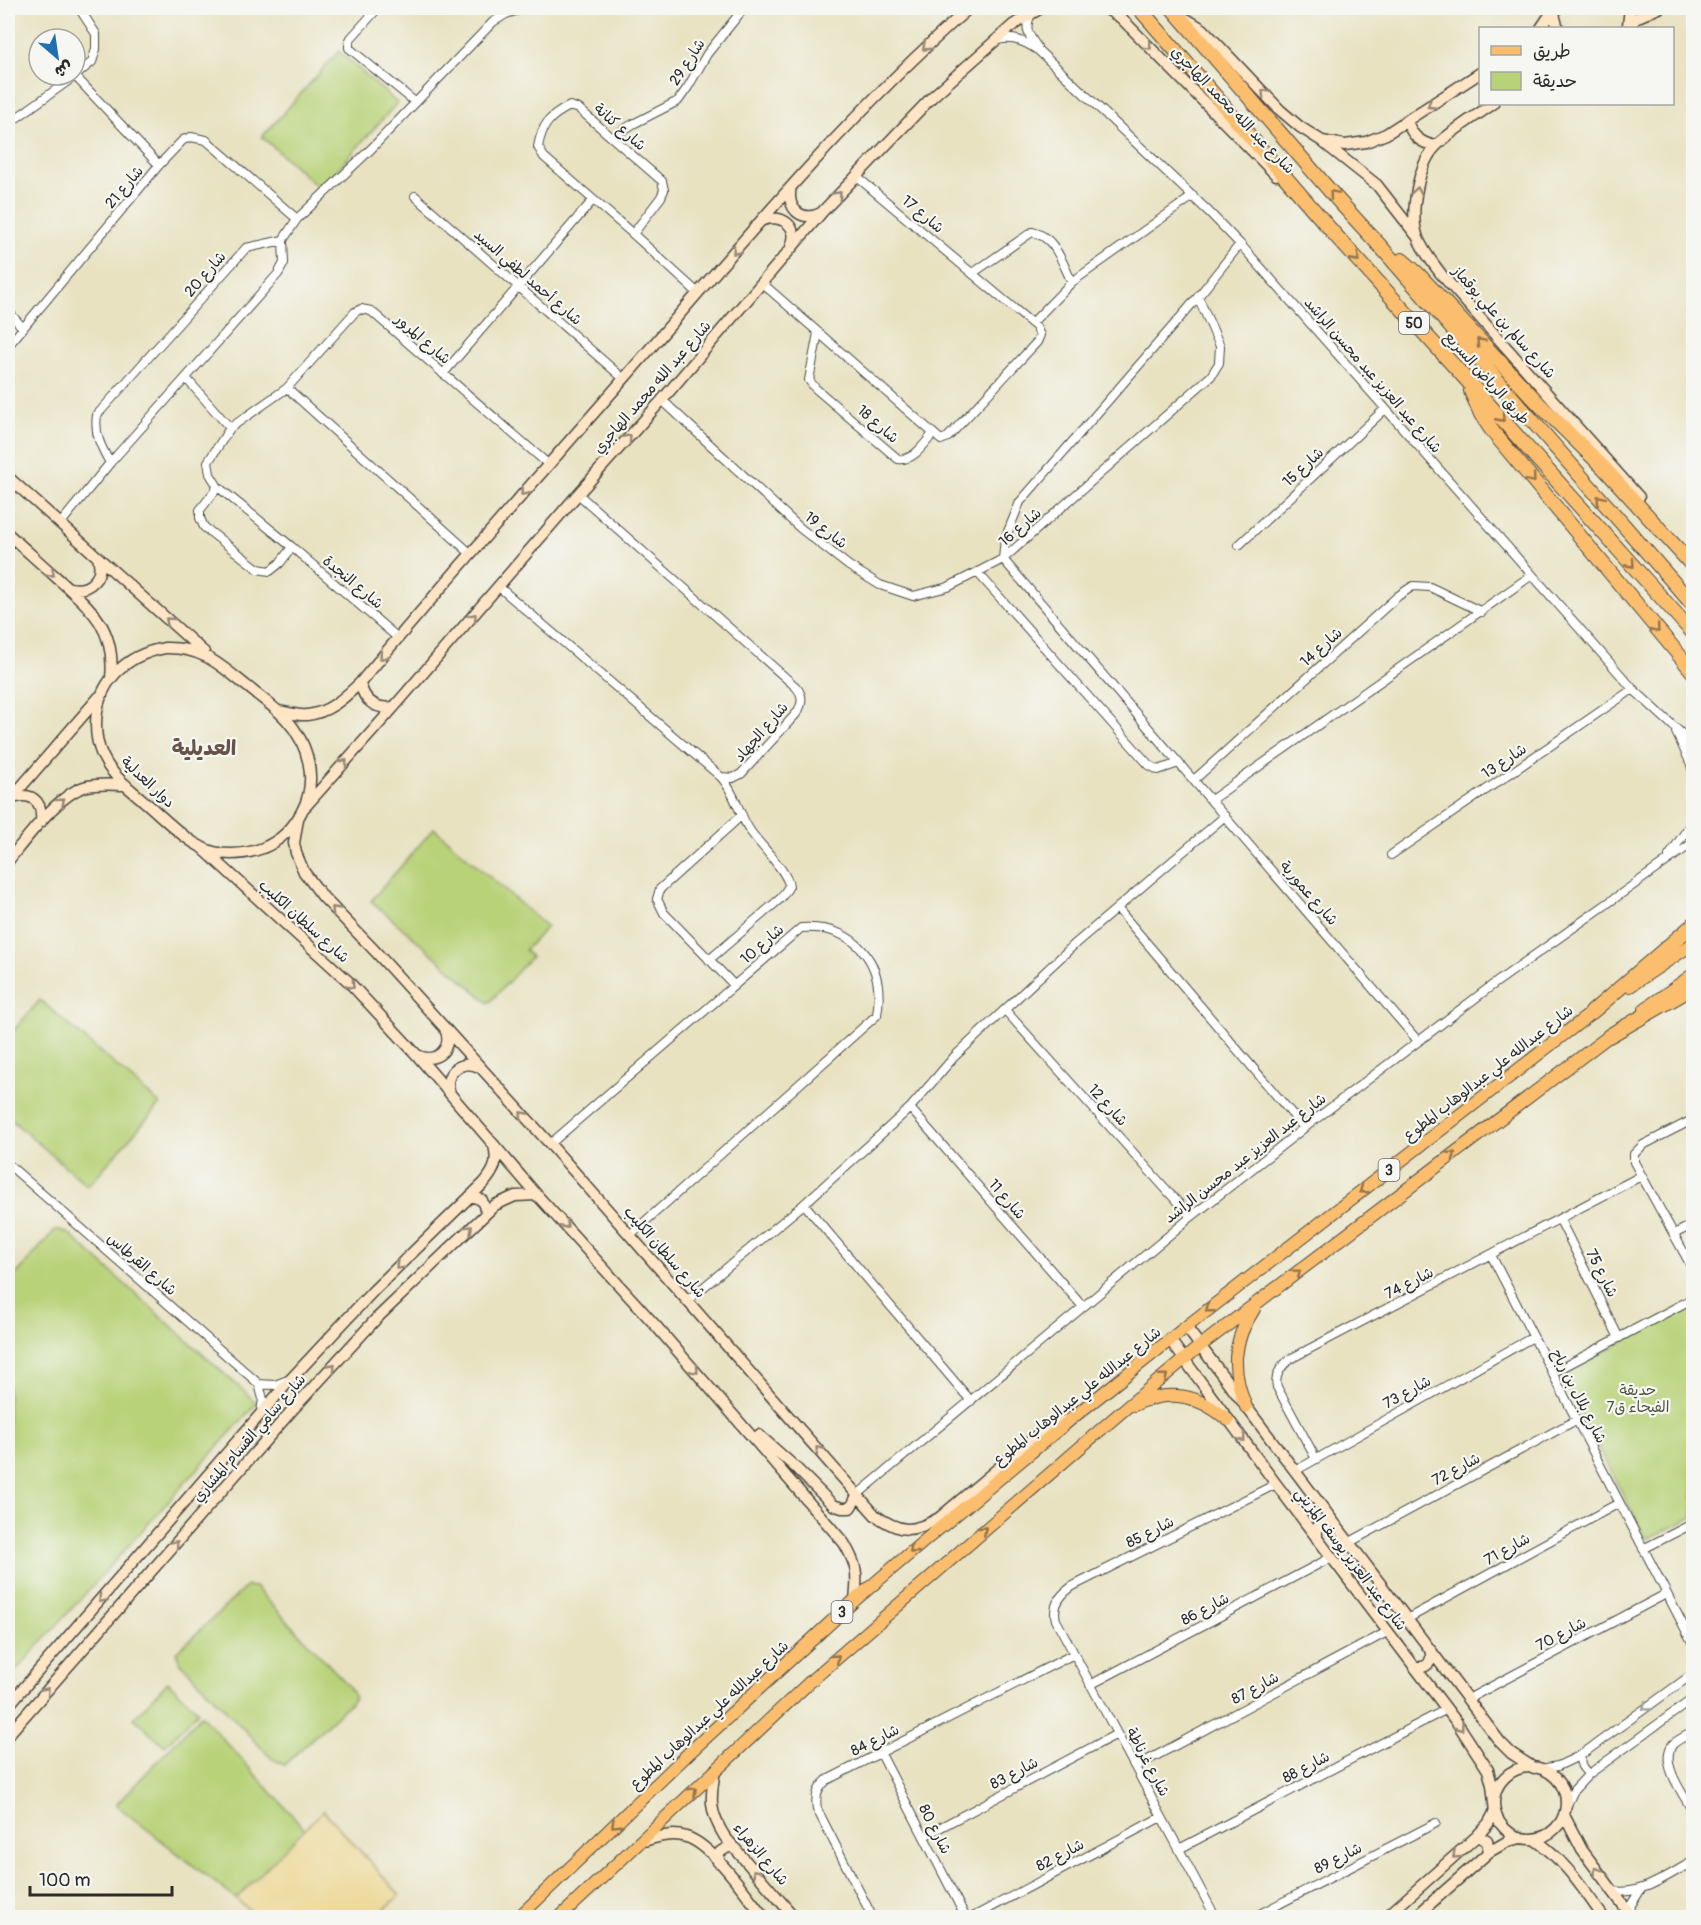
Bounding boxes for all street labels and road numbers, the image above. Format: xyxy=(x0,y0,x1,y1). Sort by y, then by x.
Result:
street label: شارع 29 xyxy=(665,35,710,89)
street label: شارع عبد الله محمد الهاجري xyxy=(1166,43,1299,179)
street label: شارع كنانة xyxy=(590,100,650,155)
street label: شارع 21 xyxy=(101,162,148,213)
street label: شارع 17 xyxy=(898,191,948,238)
street label: شارع أحمد لطفي السيد xyxy=(468,225,586,332)
street label: شارع 20 xyxy=(180,248,230,301)
street label: شارع سالم بن علي بوقماز xyxy=(1445,261,1559,385)
street label: شارع عبد العزيز عبد محسن الراشد xyxy=(1300,293,1446,457)
street label: شارع المرور xyxy=(390,309,454,369)
road number: 50 xyxy=(1399,312,1429,334)
street label: شارع عبد الله محمد الهاجري xyxy=(589,317,716,458)
street label: طريق الرياض السريع xyxy=(1439,328,1534,430)
street label: شارع 18 xyxy=(853,401,902,448)
street label: شارع 15 xyxy=(1279,443,1328,491)
street label: شارع 16 xyxy=(995,504,1046,551)
street label: شارع 19 xyxy=(800,508,851,553)
street label: شارع النجدة xyxy=(319,552,387,613)
street label: شارع 14 xyxy=(1296,623,1346,671)
street label: شارع الجهاد xyxy=(730,698,793,766)
street label: شارع 13 xyxy=(1478,740,1530,783)
street label: دوار العدلية xyxy=(117,753,179,812)
street label: شارع عمورية xyxy=(1275,857,1342,930)
street label: شارع سلطان الكليب xyxy=(254,876,353,967)
street label: شارع 10 xyxy=(737,920,788,969)
street label: شارع عبدالله علي عبدالوهاب المطوع xyxy=(1399,1001,1579,1148)
street label: شارع 12 xyxy=(1084,1080,1131,1130)
street label: شارع عبد العزيز عبد محسن الراشد xyxy=(1160,1089,1330,1228)
road number: 3 xyxy=(1378,1159,1400,1181)
street label: شارع 11 xyxy=(984,1175,1029,1223)
street label: شارع سلطان الكليب xyxy=(620,1202,710,1302)
street label: شارع القرطاس xyxy=(103,1229,181,1300)
street label: شارع 75 xyxy=(1581,1246,1622,1301)
street label: شارع 74 xyxy=(1382,1263,1437,1304)
street label: شارع عبدالله علي عبدالوهاب المطوع xyxy=(989,1323,1167,1472)
street label: شارع بلال بن رباح xyxy=(1547,1346,1611,1447)
street label: شارع سامي القسام المشاري xyxy=(189,1370,312,1508)
street label: شارع 73 xyxy=(1380,1372,1435,1413)
street label: شارع 72 xyxy=(1429,1449,1484,1490)
street label: شارع عبد العزيز يوسف المزيني xyxy=(1288,1484,1411,1636)
street label: شارع 85 xyxy=(1123,1512,1177,1553)
street label: شارع 71 xyxy=(1481,1529,1534,1570)
street label: شارع 86 xyxy=(1178,1589,1233,1630)
road number: 3 xyxy=(832,1601,852,1623)
street label: شارع 70 xyxy=(1533,1613,1589,1655)
street label: شارع عبدالله علي عبدالوهاب المطوع xyxy=(626,1637,795,1796)
street label: شارع 87 xyxy=(1228,1668,1282,1709)
street label: شارع 84 xyxy=(848,1720,903,1761)
street label: شارع غرناطة xyxy=(1121,1725,1174,1800)
street label: شارع 88 xyxy=(1279,1747,1333,1788)
street label: شارع 83 xyxy=(987,1753,1041,1794)
street label: شارع 80 xyxy=(914,1801,955,1857)
street label: شارع الزهراء xyxy=(729,1819,792,1890)
street label: شارع 82 xyxy=(1033,1835,1088,1876)
street label: شارع 89 xyxy=(1311,1838,1365,1878)

